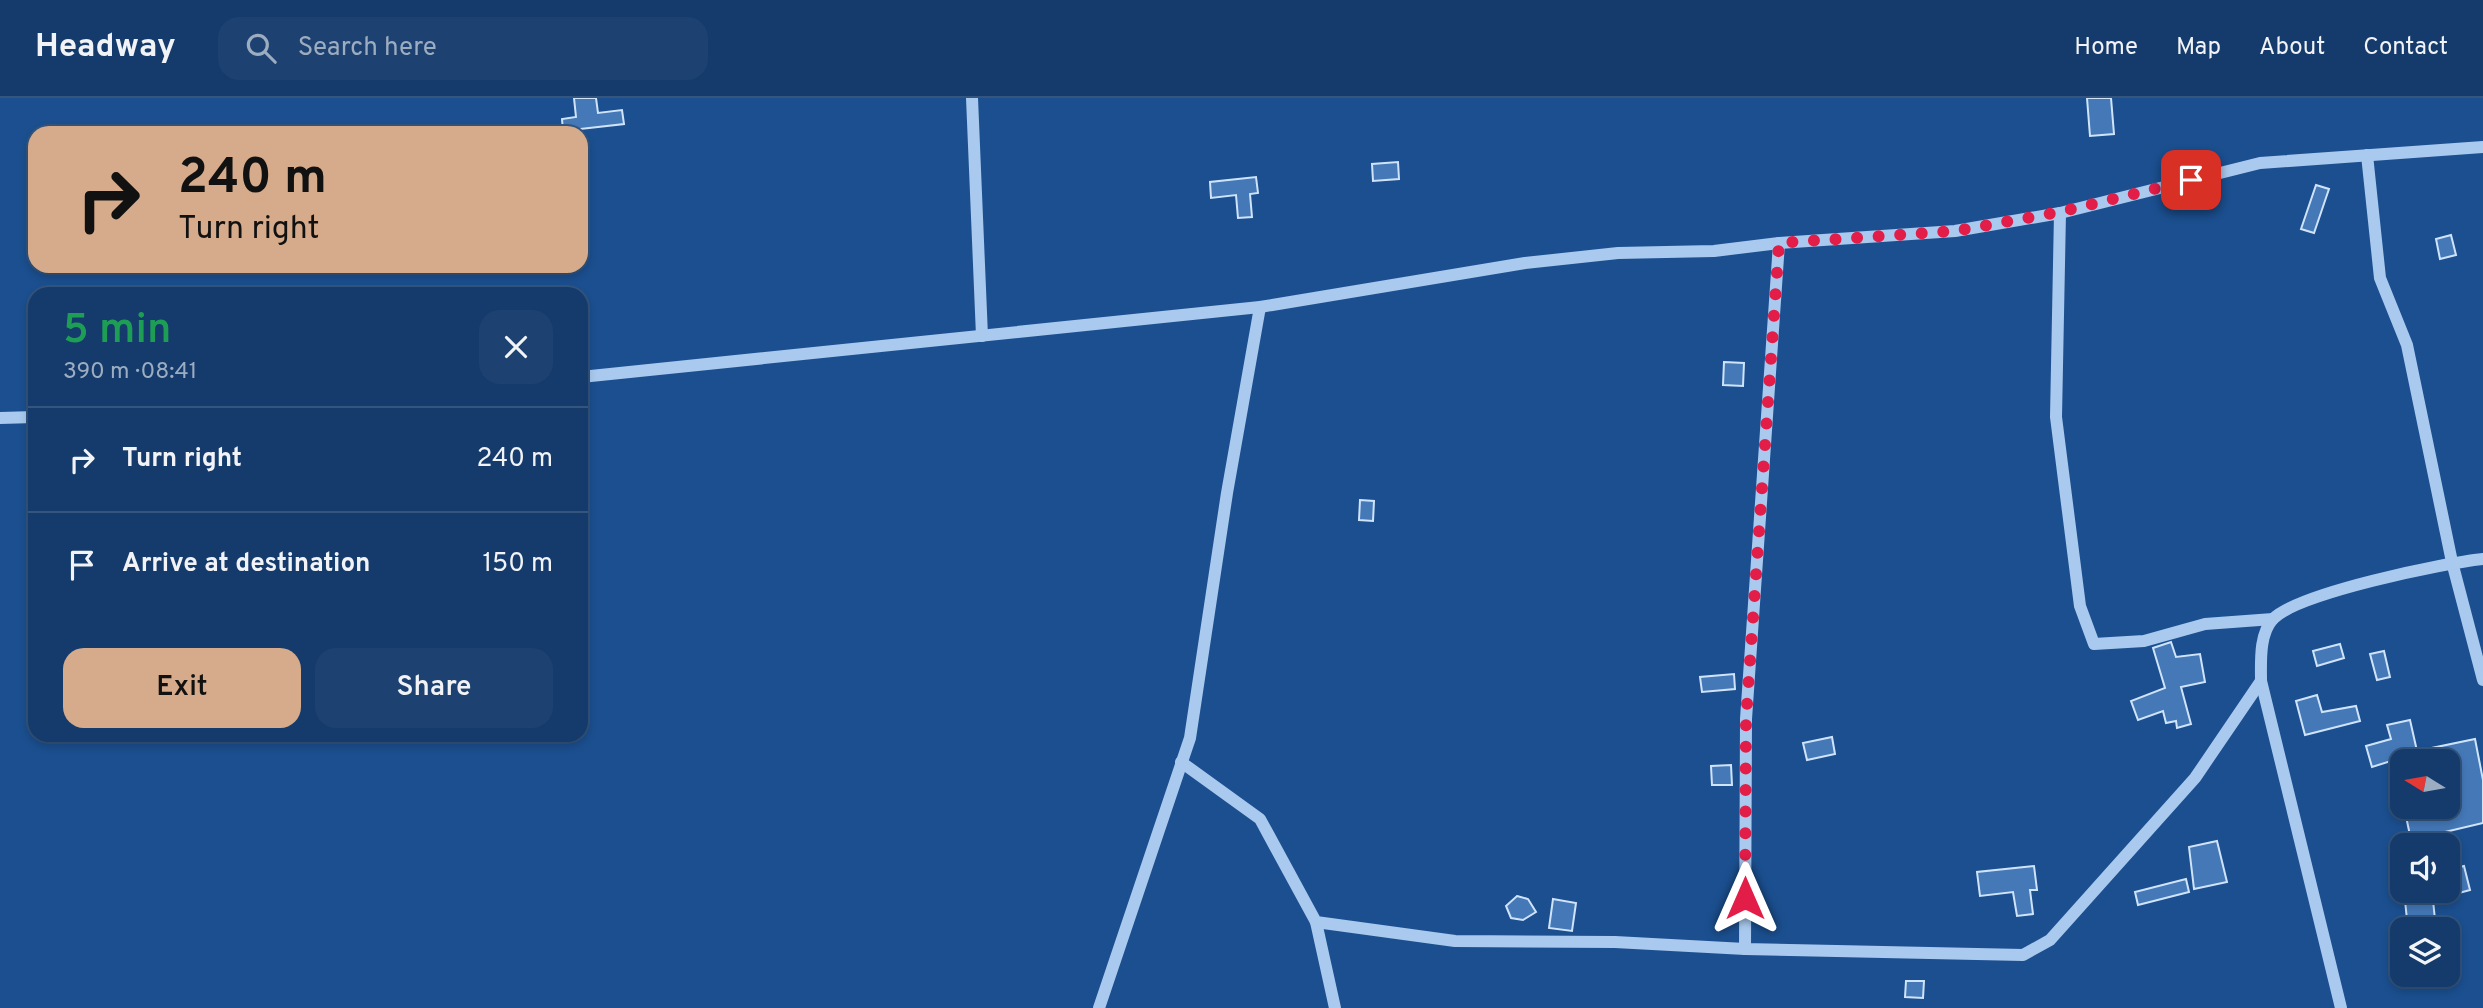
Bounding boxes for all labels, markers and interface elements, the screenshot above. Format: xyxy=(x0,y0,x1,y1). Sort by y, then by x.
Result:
search box xyxy=(218,17,708,80)
text: Headway xyxy=(35,27,176,69)
icon: search xyxy=(242,29,280,67)
text: Search here xyxy=(298,32,437,65)
text: Home xyxy=(2074,33,2138,63)
text: Map xyxy=(2176,33,2221,63)
text: About xyxy=(2259,33,2325,63)
text: Contact xyxy=(2363,33,2448,63)
text: 240 m xyxy=(178,149,327,211)
pin xyxy=(2161,150,2221,210)
icon: right xyxy=(63,154,154,245)
icon: arrive xyxy=(2172,161,2210,199)
text: Turn right xyxy=(178,210,320,250)
text: 5 min xyxy=(63,305,171,358)
button: close xyxy=(479,310,553,384)
text: 390 m · 08:41 xyxy=(63,358,197,387)
icon: right xyxy=(63,441,101,479)
text: Turn right xyxy=(122,443,242,476)
text: 240 m xyxy=(476,443,553,476)
icon: arrive xyxy=(63,546,101,584)
text: Arrive at destination xyxy=(122,548,370,581)
text: 150 m xyxy=(482,548,553,581)
button: Exit xyxy=(63,648,301,728)
button: Share xyxy=(315,648,553,728)
north arrow xyxy=(2390,749,2460,819)
map controls xyxy=(2390,749,2460,987)
button: sound xyxy=(2390,833,2460,903)
position arrow xyxy=(1708,861,1782,935)
button: layers xyxy=(2390,917,2460,987)

